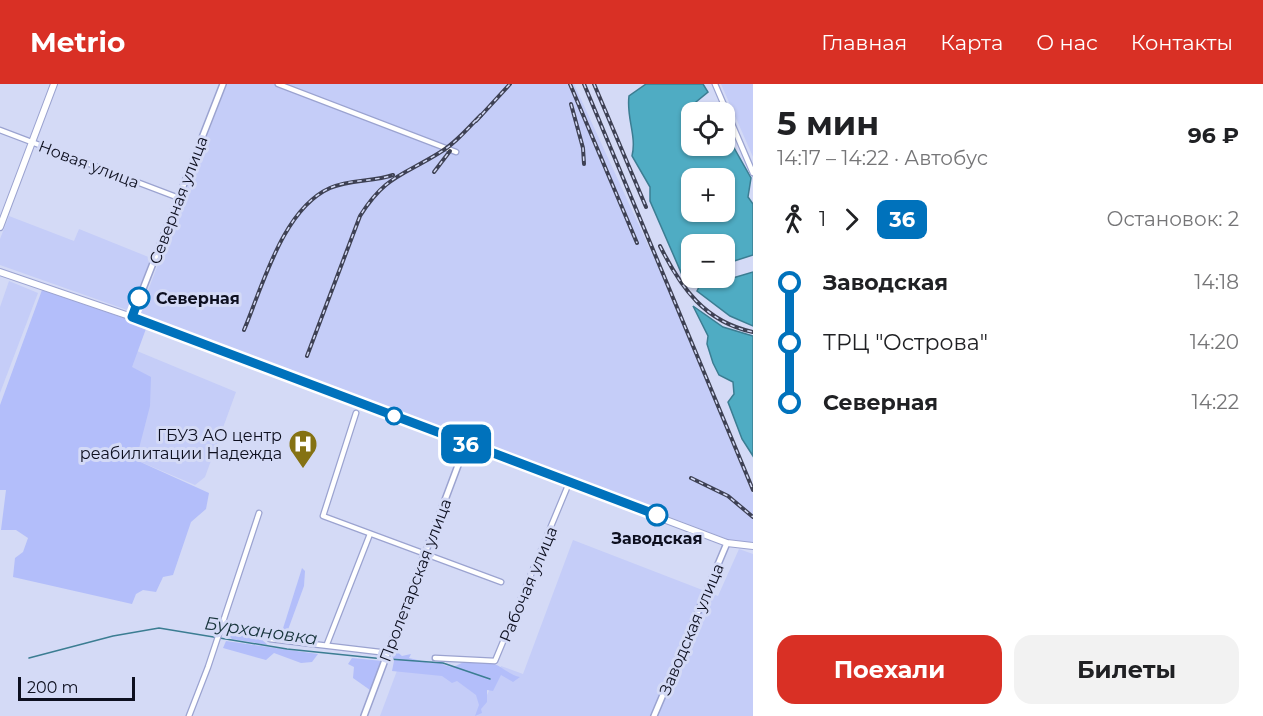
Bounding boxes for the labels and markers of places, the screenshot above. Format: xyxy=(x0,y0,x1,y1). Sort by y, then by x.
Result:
marker: Северная xyxy=(128,287,150,309)
place label: Северная xyxy=(156,289,240,308)
unlabelled marker xyxy=(385,407,403,425)
place label: ГБУЗ АО центр реабилитации Надежда xyxy=(80,426,282,463)
hospital icon: ГБУЗ АО центр реабилитации Надежда xyxy=(287,428,319,470)
marker: Заводская xyxy=(646,504,668,526)
place label: Заводская xyxy=(611,529,702,548)

